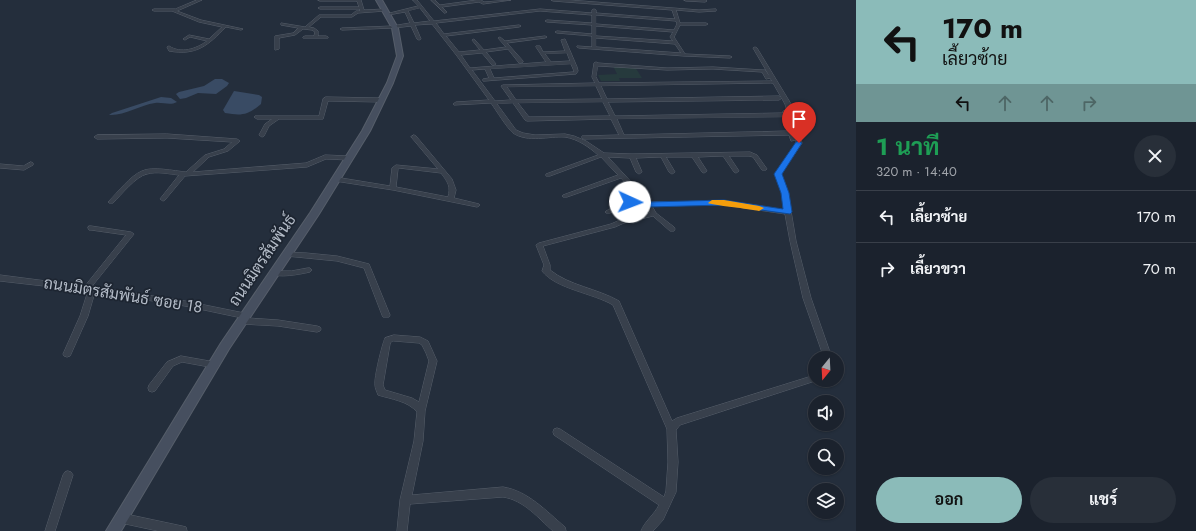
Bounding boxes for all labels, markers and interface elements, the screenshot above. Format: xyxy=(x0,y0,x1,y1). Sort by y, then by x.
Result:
text: 170 m xyxy=(942,8,1023,49)
icon: left xyxy=(876,16,928,68)
text: เลี้ยวซ้าย xyxy=(942,46,1008,72)
icon: left xyxy=(952,92,974,114)
icon: ahead xyxy=(994,92,1016,114)
icon: ahead xyxy=(1036,92,1058,114)
icon: right xyxy=(1078,92,1100,114)
pin xyxy=(782,102,816,143)
icon: arrive xyxy=(788,108,810,130)
text: 1 นาที xyxy=(876,129,940,164)
button: close xyxy=(1134,135,1176,177)
text: 320 m · 14:40 xyxy=(876,162,957,181)
position arrow xyxy=(609,181,651,223)
icon: left xyxy=(876,206,898,228)
text: เลี้ยวซ้าย xyxy=(910,206,967,228)
text: 170 m xyxy=(1136,206,1176,228)
street label: ถนนมิตรสัมพันธ์ xyxy=(222,209,301,311)
icon: right xyxy=(876,258,898,280)
text: เลี้ยวขวา xyxy=(910,258,966,280)
text: 70 m xyxy=(1143,258,1176,280)
street label: ถนนมิตรสัมพันธ์ ซอย 18 xyxy=(42,270,204,319)
north arrow xyxy=(808,351,844,387)
map controls xyxy=(808,351,844,519)
button: sound xyxy=(808,395,844,431)
button: search xyxy=(808,439,844,475)
button: ออก xyxy=(876,477,1022,523)
button: แชร์ xyxy=(1030,477,1176,523)
button: layers xyxy=(808,483,844,519)

